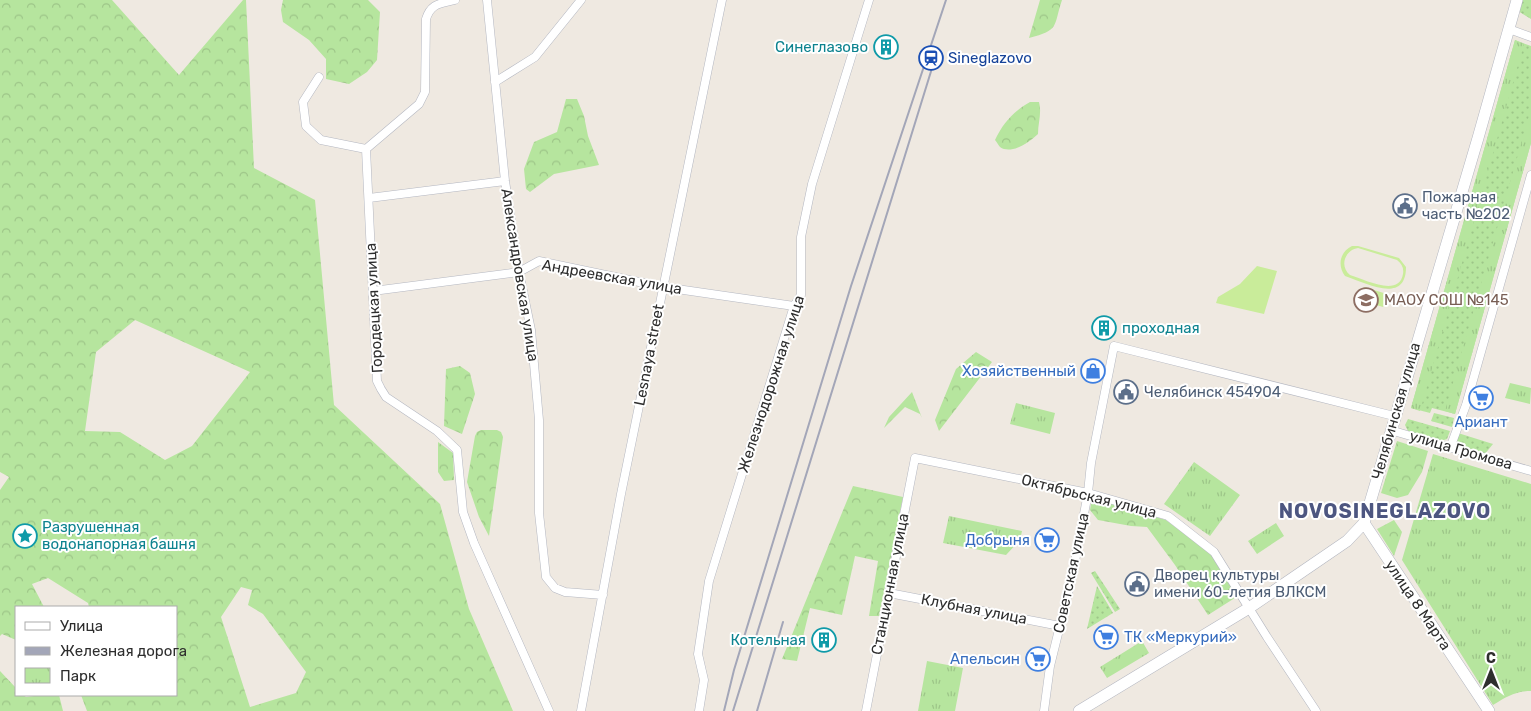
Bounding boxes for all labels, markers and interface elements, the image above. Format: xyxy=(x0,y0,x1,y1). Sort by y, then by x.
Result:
building icon: Синеглазово xyxy=(873,34,899,60)
place label: Синеглазово xyxy=(775,38,868,56)
station icon: Sineglazovo xyxy=(918,45,944,71)
place label: Sineglazovo xyxy=(948,49,1032,67)
street label: Александровская улица xyxy=(497,187,543,363)
place label: Пожарная часть №202 xyxy=(1422,188,1510,223)
public building icon: Пожарная часть №202 xyxy=(1392,193,1418,219)
street label: Городецкая улица xyxy=(362,243,386,373)
street label: Андреевская улица xyxy=(541,256,683,298)
school or university icon: МАОУ СОШ №145 xyxy=(1353,287,1379,313)
place label: МАОУ СОШ №145 xyxy=(1384,291,1509,309)
street label: Железнодорожная улица xyxy=(734,293,808,475)
street label: Lesnaya street xyxy=(630,303,668,407)
building icon: проходная xyxy=(1091,315,1117,341)
place label: проходная xyxy=(1122,319,1200,337)
street label: Челябинская улица xyxy=(1368,340,1424,482)
shop icon: Хозяйственный xyxy=(1080,358,1106,384)
place label: Хозяйственный xyxy=(962,362,1076,380)
public building icon: Челябинск 454904 xyxy=(1113,379,1139,405)
place label: Челябинск 454904 xyxy=(1144,383,1281,401)
supermarket icon: Ариант xyxy=(1468,385,1494,411)
place label: Ариант xyxy=(1454,413,1508,431)
street label: улица Громова xyxy=(1407,427,1515,473)
street label: Октябрьская улица xyxy=(1019,470,1159,522)
district label: NOVOSINEGLAZOVO xyxy=(1279,499,1491,523)
street label: Советская улица xyxy=(1049,511,1093,635)
street label: Станционная улица xyxy=(867,512,913,656)
place label: Разрушенная водонапорная башня xyxy=(42,518,196,553)
place icon: Разрушенная водонапорная башня xyxy=(12,523,38,549)
supermarket icon: Добрыня xyxy=(1034,527,1060,553)
place label: Добрыня xyxy=(965,531,1030,549)
street label: улица 8 Марта xyxy=(1381,556,1455,654)
place label: Дворец культуры имени 60-летия ВЛКСМ xyxy=(1154,566,1327,601)
public building icon: Дворец культуры имени 60-летия ВЛКСМ xyxy=(1124,571,1150,597)
street label: Клубная улица xyxy=(919,590,1029,628)
legend xyxy=(15,606,178,696)
text: Улица xyxy=(60,617,103,635)
supermarket icon: ТК «Меркурий» xyxy=(1093,624,1119,650)
building icon: Котельная xyxy=(811,627,837,653)
place label: ТК «Меркурий» xyxy=(1124,628,1237,646)
place label: Котельная xyxy=(730,631,806,649)
text: Железная дорога xyxy=(60,642,187,660)
supermarket icon: Апельсин xyxy=(1025,646,1051,672)
north arrow xyxy=(1466,646,1516,696)
place label: Апельсин xyxy=(950,650,1020,668)
text: С xyxy=(1486,650,1496,667)
text: Парк xyxy=(60,667,96,685)

